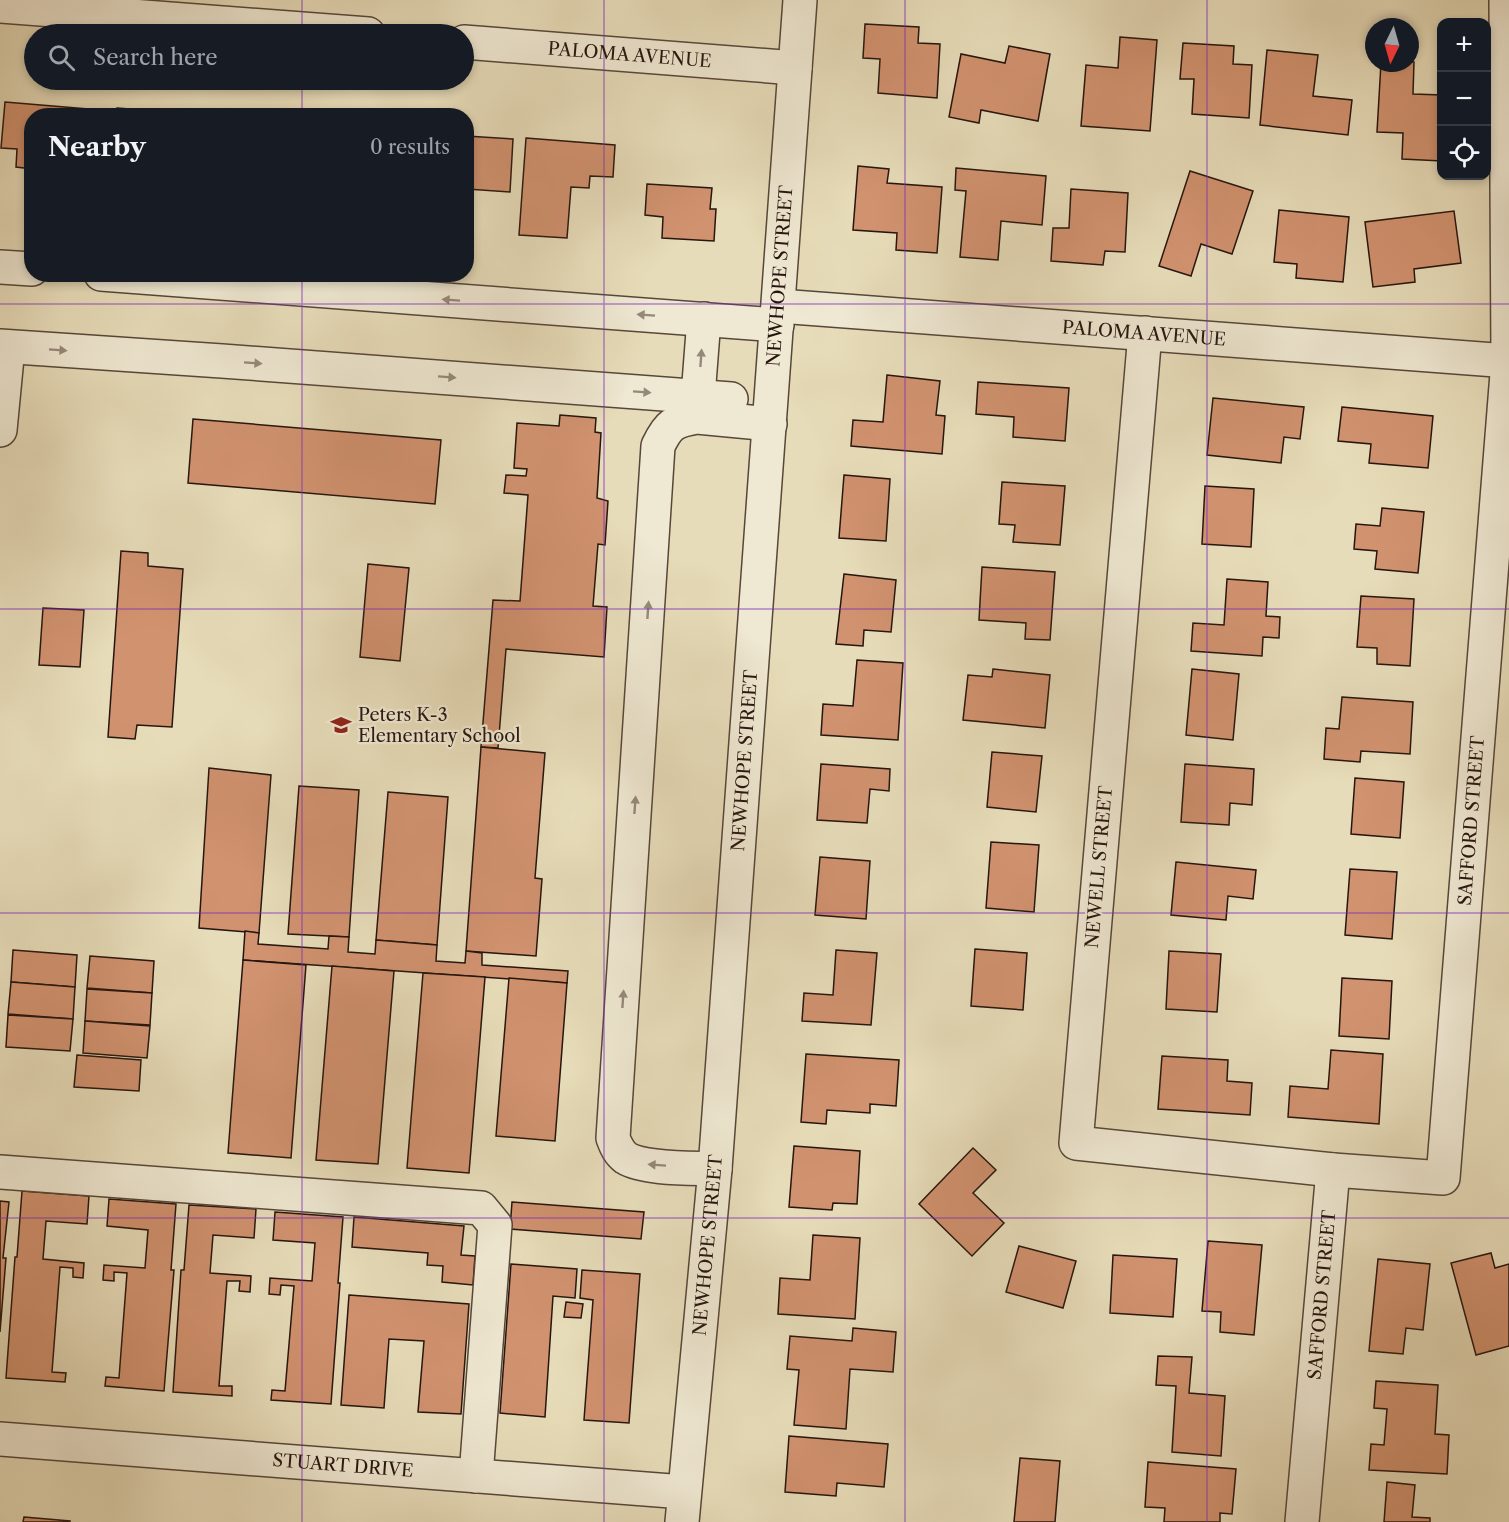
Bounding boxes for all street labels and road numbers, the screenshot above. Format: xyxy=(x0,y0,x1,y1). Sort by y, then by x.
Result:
street label: PALOMA AVENUE xyxy=(547,38,712,72)
street label: NEWHOPE STREET xyxy=(762,184,798,367)
street label: PALOMA AVENUE xyxy=(1061,316,1227,351)
street label: NEWHOPE STREET xyxy=(727,669,762,852)
street label: SAFFORD STREET xyxy=(1454,735,1489,907)
street label: NEWELL STREET xyxy=(1081,784,1117,949)
street label: NEWHOPE STREET xyxy=(688,1153,727,1337)
street label: SAFFORD STREET xyxy=(1304,1209,1340,1381)
street label: STUART DRIVE xyxy=(272,1449,414,1482)

